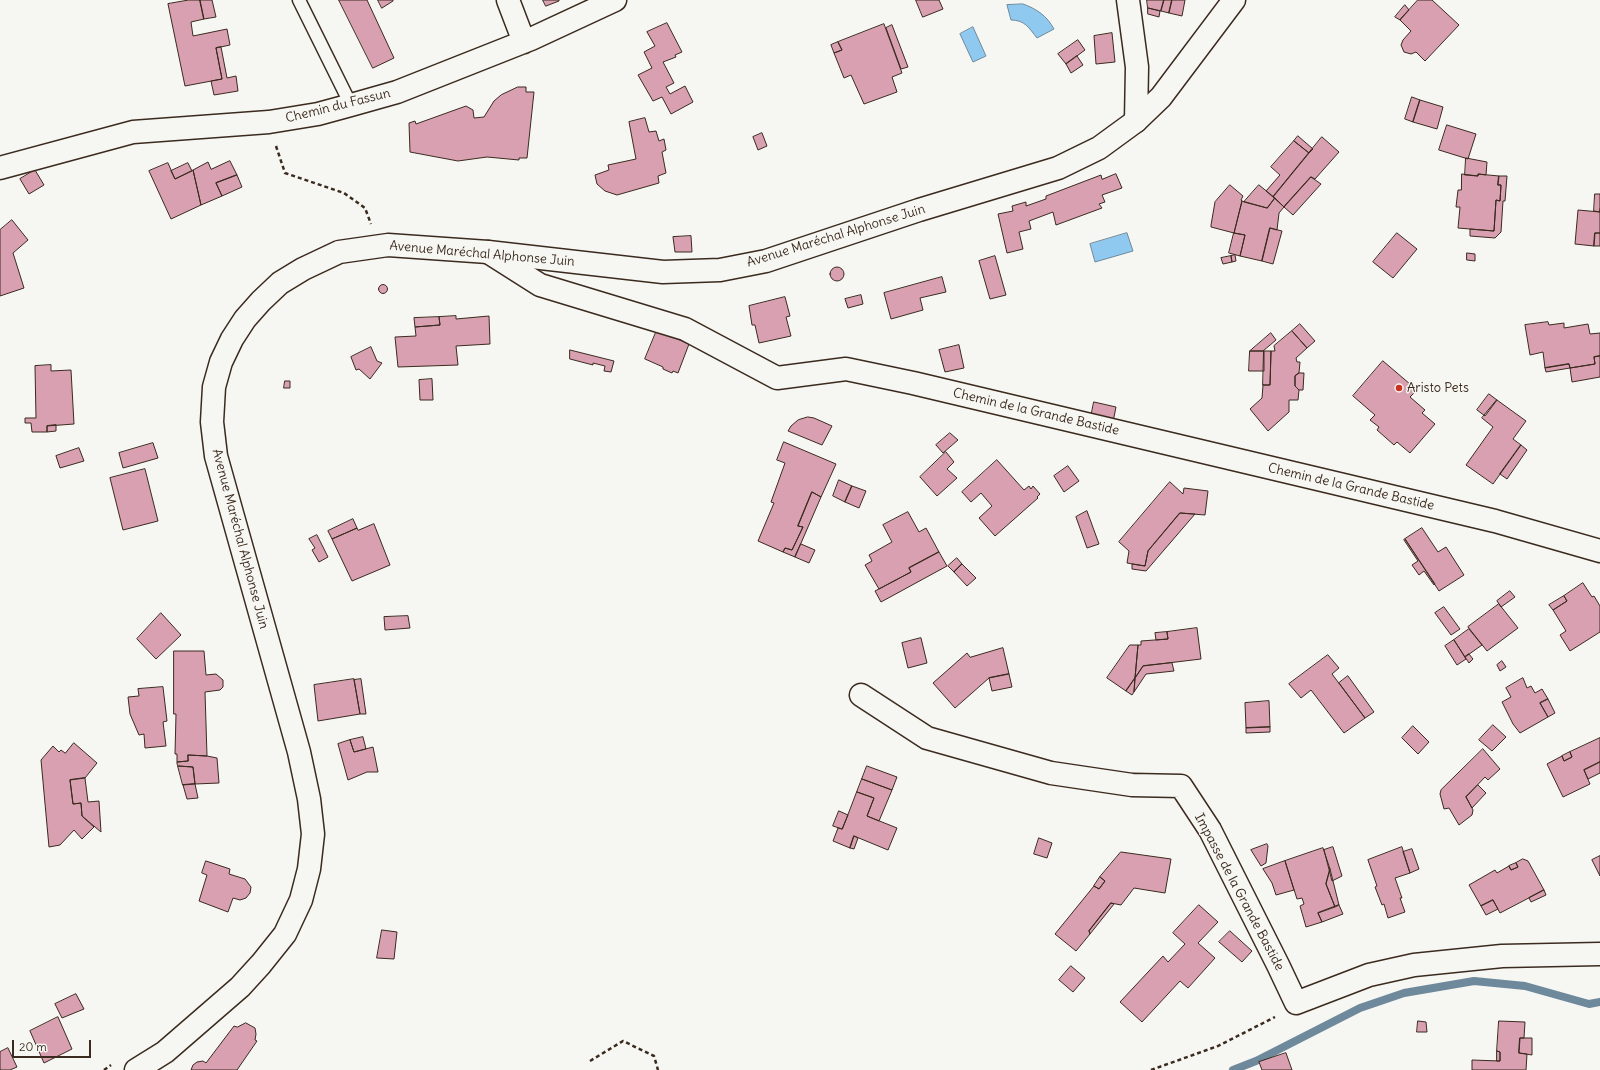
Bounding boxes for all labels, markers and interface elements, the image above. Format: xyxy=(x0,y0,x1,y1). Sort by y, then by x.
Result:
street label: Chemin du Fassun xyxy=(284,85,392,127)
street label: Avenue Maréchal Alphonse Juin xyxy=(745,201,927,271)
street label: Avenue Maréchal Alphonse Juin xyxy=(389,238,575,270)
place label: Aristo Pets xyxy=(1407,380,1469,396)
marker: Aristo Pets xyxy=(1394,383,1404,393)
street label: Chemin de la Grande Bastide xyxy=(951,385,1121,439)
street label: Avenue Maréchal Alphonse Juin xyxy=(208,447,272,631)
street label: Chemin de la Grande Bastide xyxy=(1266,460,1436,514)
street label: Impasse de la Grande Bastide xyxy=(1191,811,1287,973)
scale bar xyxy=(14,1032,93,1058)
text: 20 m xyxy=(19,1039,47,1054)

